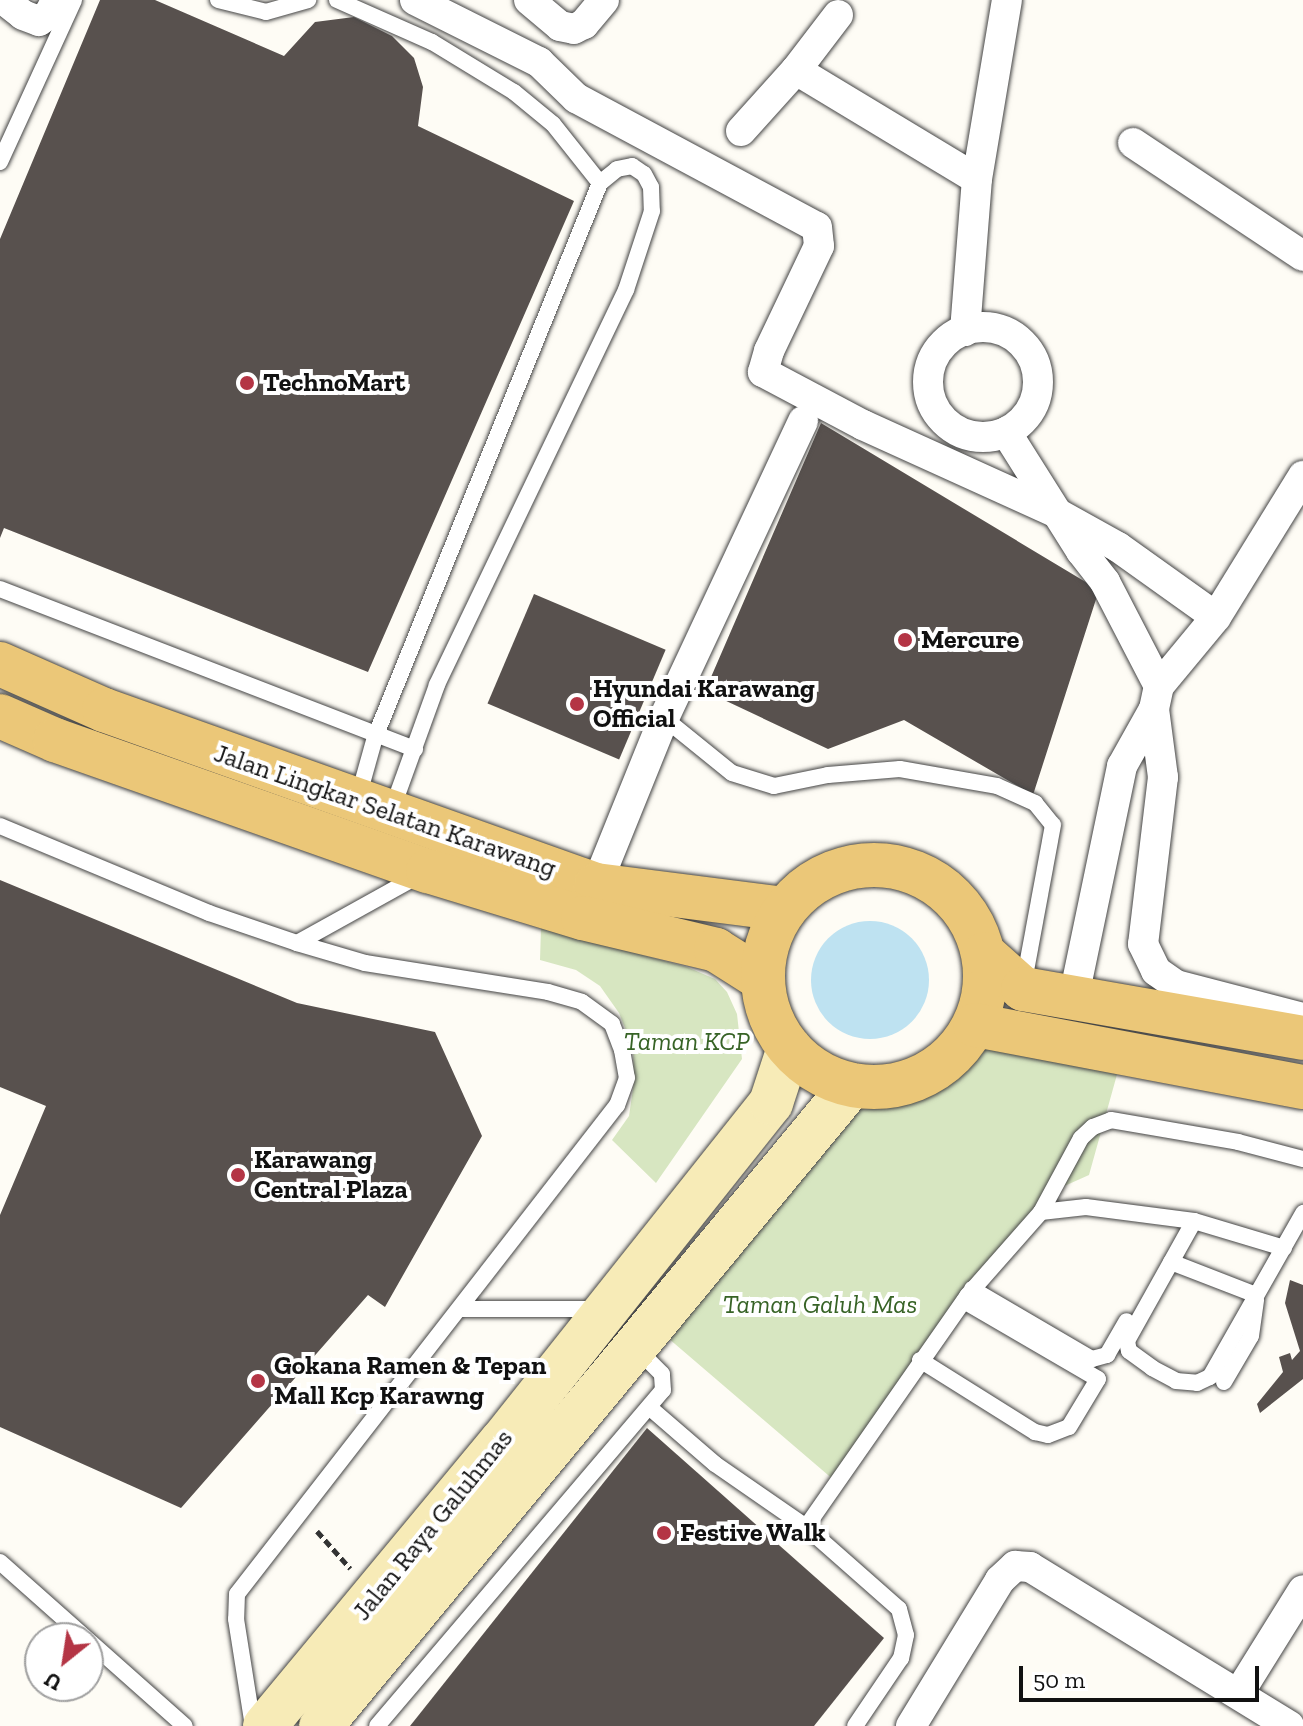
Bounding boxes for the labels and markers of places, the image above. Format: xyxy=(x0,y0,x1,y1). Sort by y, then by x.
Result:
place label: TechnoMart xyxy=(263,367,405,399)
marker: TechnoMart xyxy=(238,374,256,392)
place label: Mercure xyxy=(921,624,1019,656)
marker: Mercure xyxy=(896,631,914,649)
place label: Hyundai Karawang Official xyxy=(593,673,815,734)
marker: Hyundai Karawang Official xyxy=(568,695,586,713)
place label: Karawang Central Plaza xyxy=(254,1144,408,1206)
marker: Karawang Central Plaza xyxy=(229,1166,247,1184)
place label: Gokana Ramen & Tepan Mall Kcp Karawng xyxy=(274,1350,547,1412)
marker: Gokana Ramen & Tepan Mall Kcp Karawng xyxy=(249,1372,267,1390)
place label: Festive Walk xyxy=(680,1517,827,1549)
marker: Festive Walk xyxy=(655,1524,673,1542)

